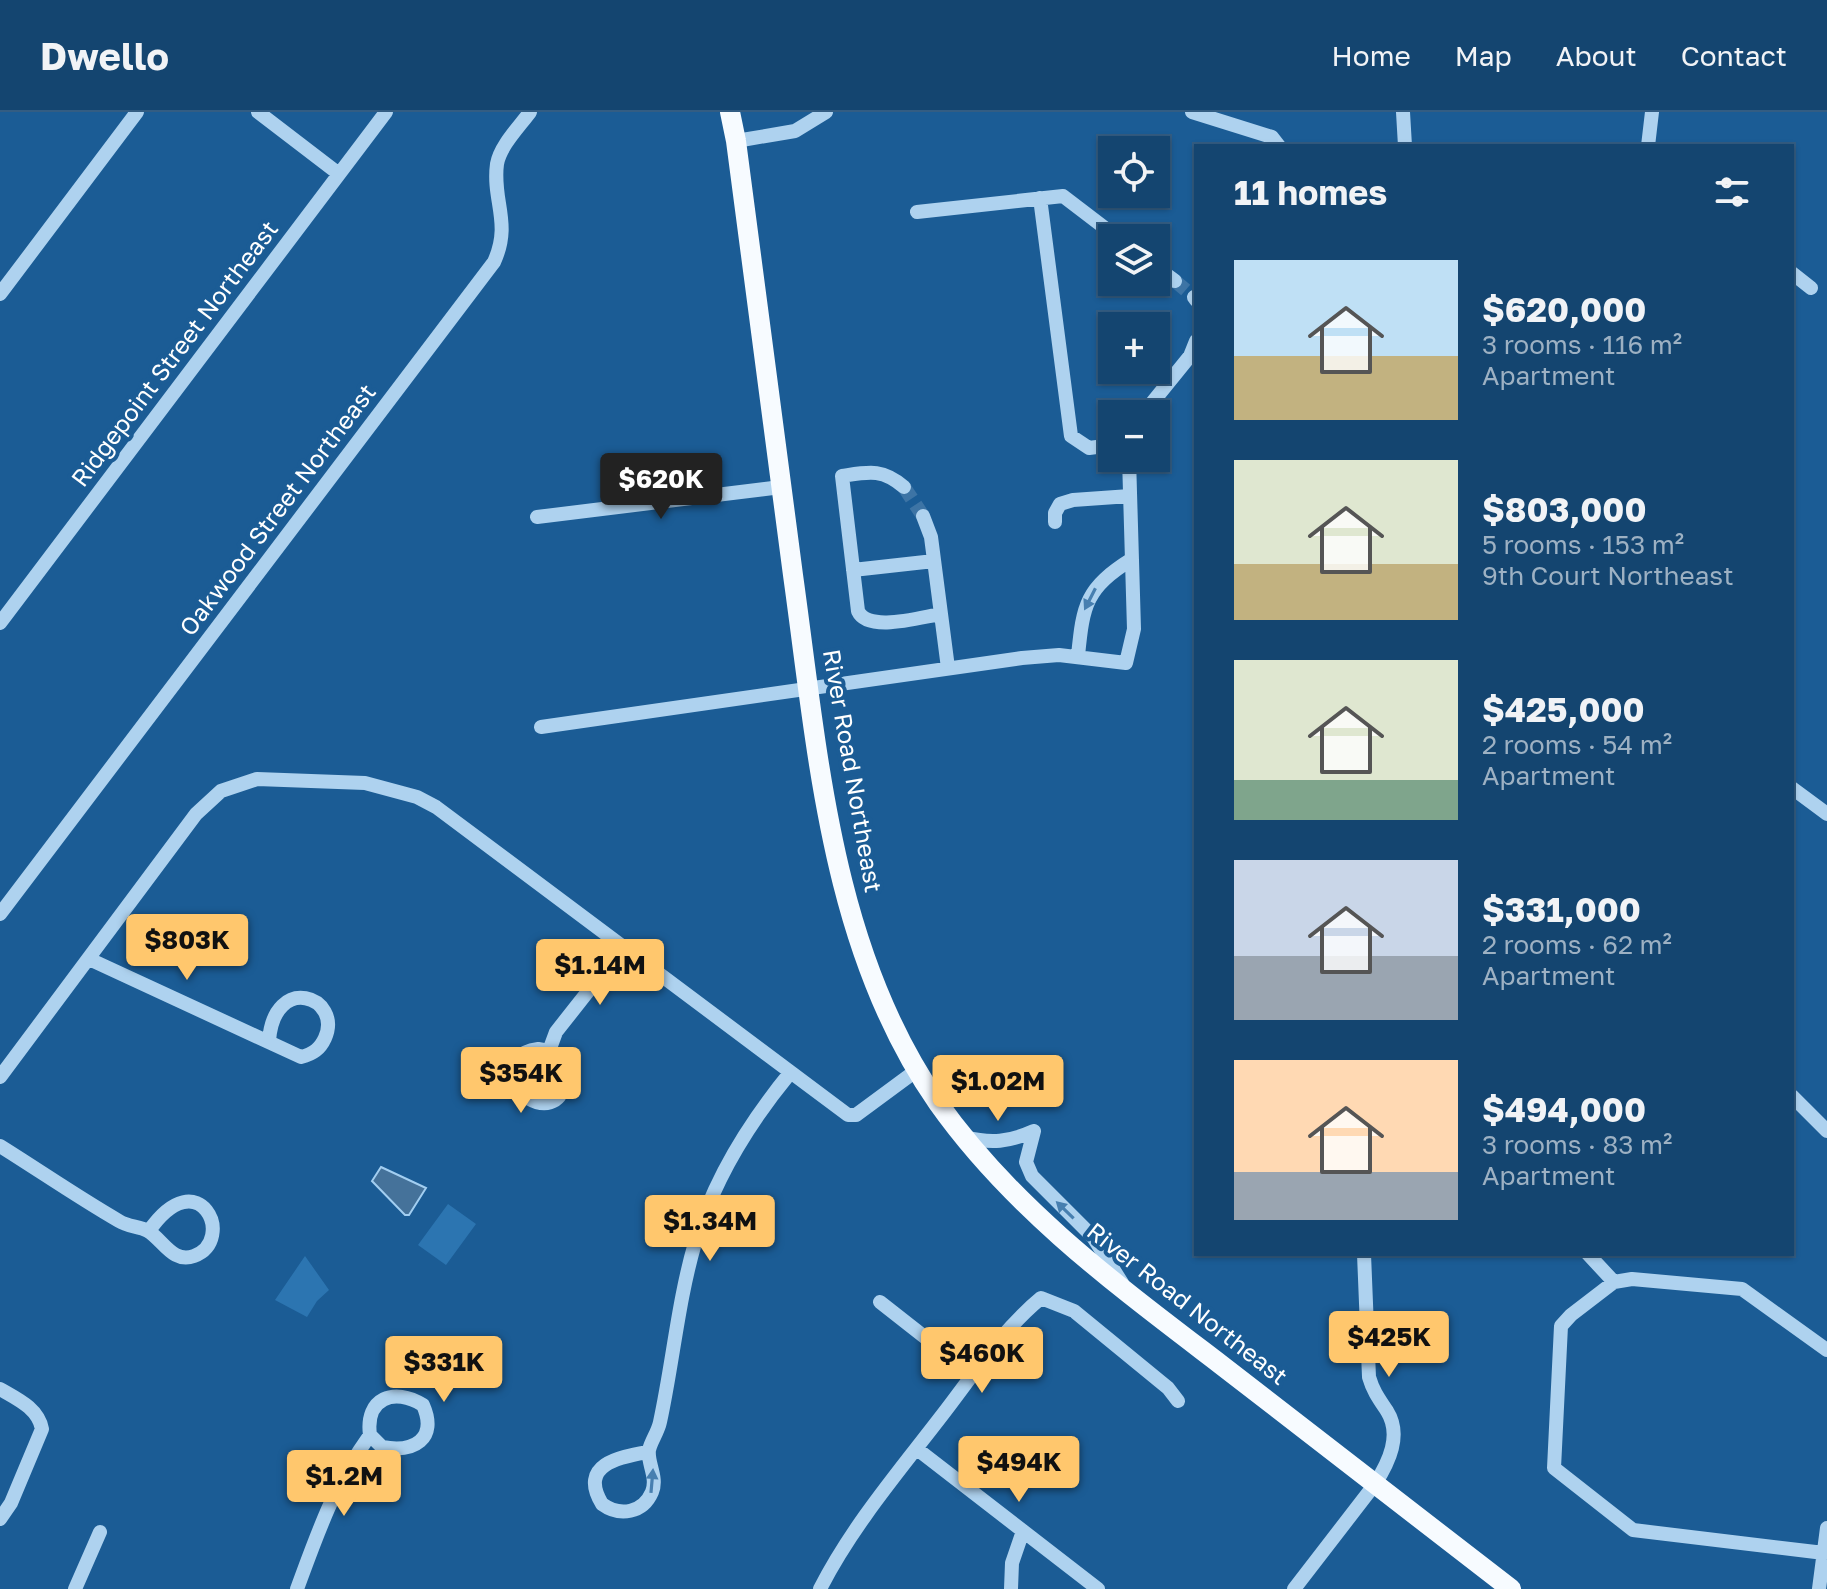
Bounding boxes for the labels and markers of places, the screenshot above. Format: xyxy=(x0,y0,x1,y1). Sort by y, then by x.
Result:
pin: $620K xyxy=(605,453,717,521)
pin: $803K xyxy=(131,914,243,982)
pin: $1.14M xyxy=(535,939,665,1007)
pin: $354K xyxy=(465,1047,577,1115)
pin: $1.02M xyxy=(933,1055,1063,1123)
pin: $1.34M xyxy=(645,1195,775,1263)
pin: $425K xyxy=(1333,1311,1445,1379)
pin: $460K xyxy=(926,1327,1038,1395)
pin: $331K xyxy=(388,1336,500,1404)
pin: $494K xyxy=(963,1436,1075,1504)
pin: $1.2M xyxy=(288,1450,400,1518)

